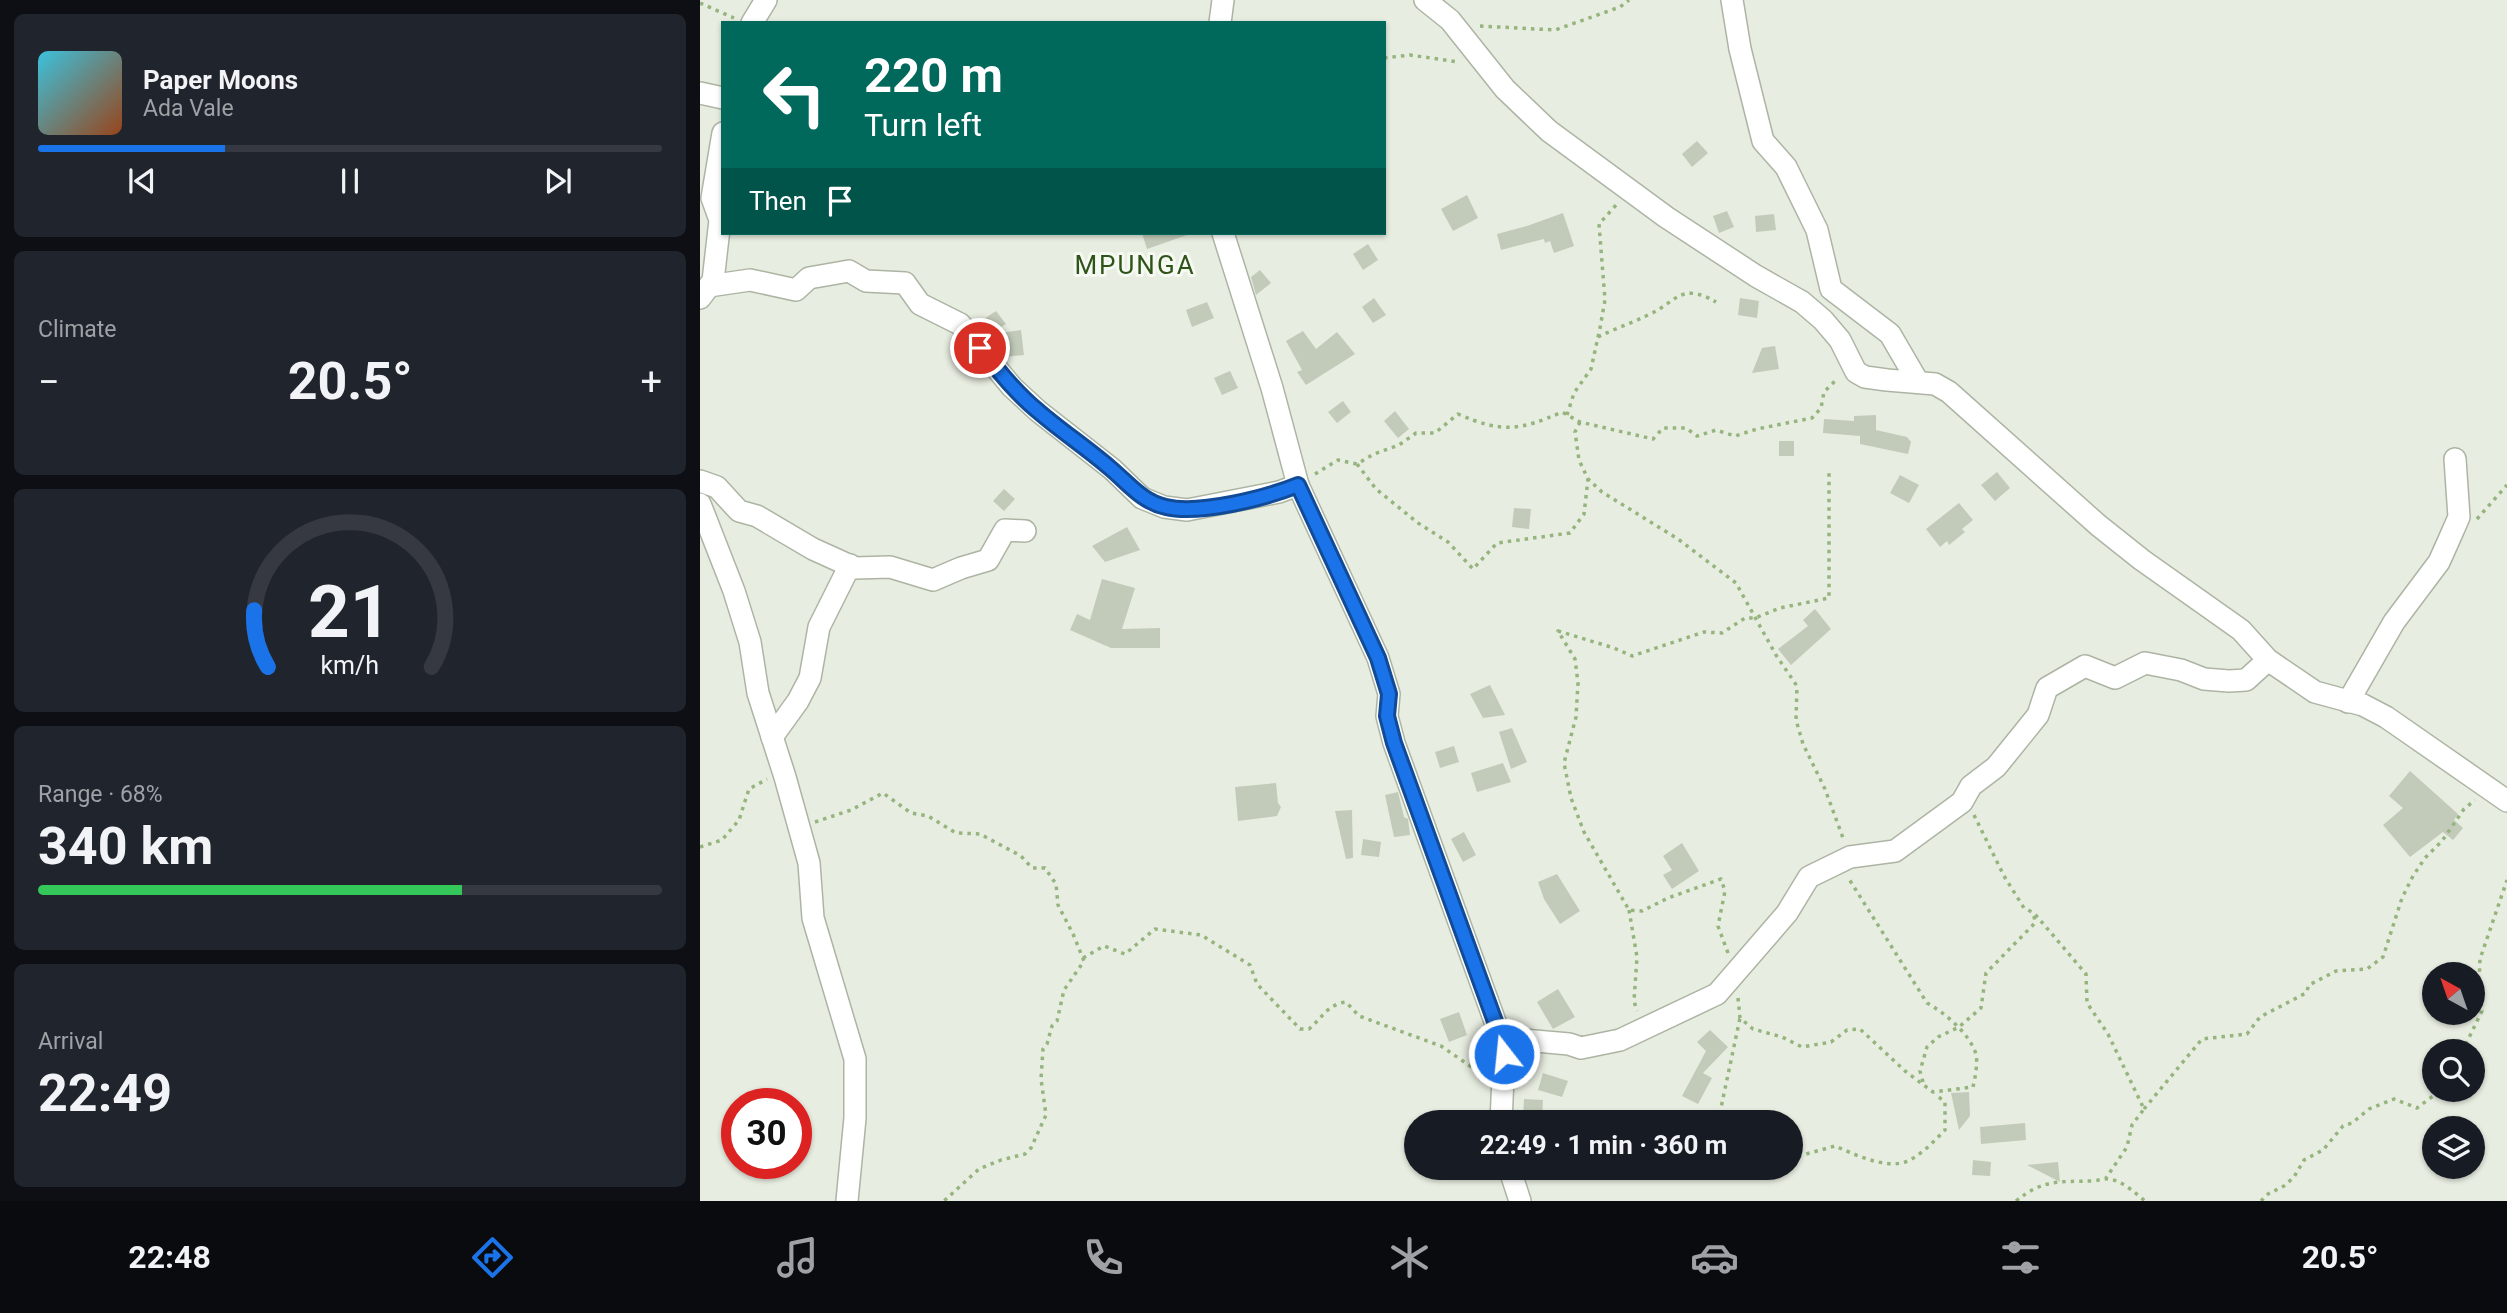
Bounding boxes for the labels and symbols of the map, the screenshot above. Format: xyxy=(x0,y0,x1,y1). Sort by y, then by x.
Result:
district label: MPUNGA xyxy=(1074,250,1196,280)
pin xyxy=(950,318,1010,378)
north arrow xyxy=(2422,962,2485,1026)
position arrow xyxy=(1467,1017,1541,1091)
speed limit sign: 30 xyxy=(721,1088,812,1179)

